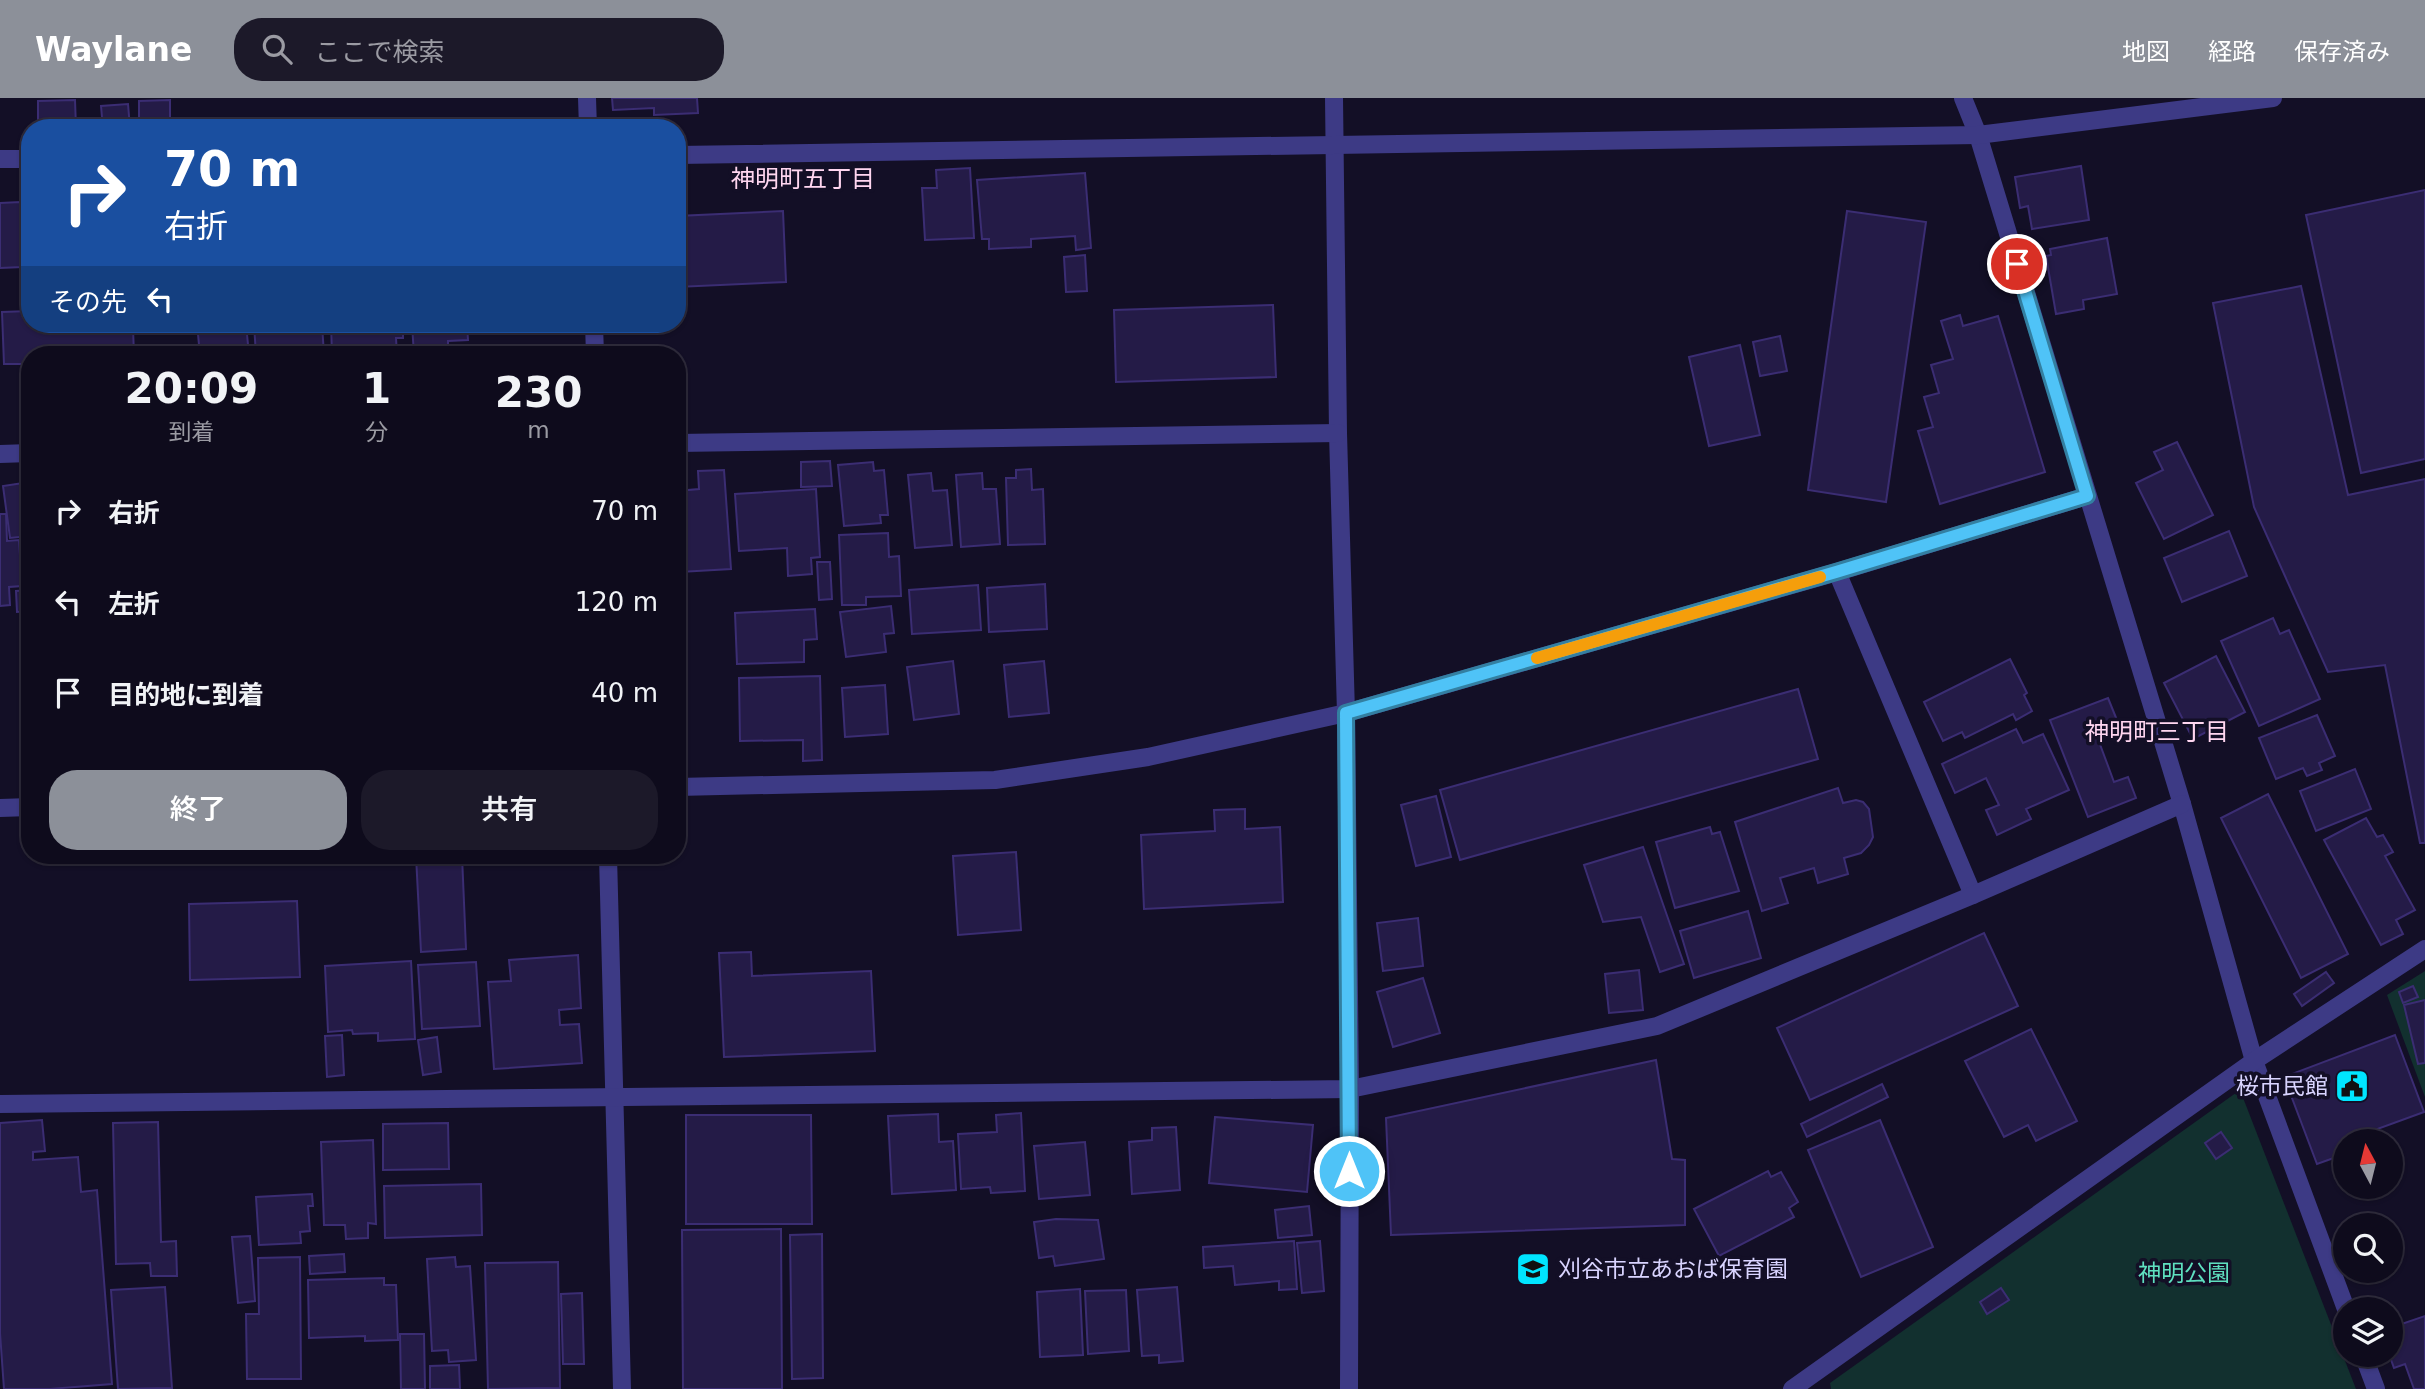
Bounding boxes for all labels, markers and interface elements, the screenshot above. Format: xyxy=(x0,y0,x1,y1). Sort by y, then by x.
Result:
search box xyxy=(234,18,724,81)
text: Waylane xyxy=(35,30,192,69)
icon: search xyxy=(258,30,296,68)
text: ここで検索 xyxy=(314,37,444,67)
text: 地図 xyxy=(2122,38,2170,66)
text: 経路 xyxy=(2208,38,2256,66)
text: 保存済み xyxy=(2294,38,2390,66)
text: 70 m xyxy=(164,141,300,198)
icon: right xyxy=(49,147,140,238)
district label: 神明町五丁目 xyxy=(731,165,875,193)
text: 右折 xyxy=(164,207,228,245)
pin xyxy=(1987,234,2047,294)
icon: arrive xyxy=(1998,245,2036,283)
icon: left xyxy=(141,280,179,318)
text: その先 xyxy=(49,287,127,317)
text: 20:09 xyxy=(125,364,258,413)
text: 1 xyxy=(362,364,391,413)
text: 230 xyxy=(495,368,582,417)
text: m xyxy=(527,417,550,443)
text: 到着 xyxy=(168,419,214,445)
text: 分 xyxy=(365,419,388,445)
icon: right xyxy=(49,492,87,530)
text: 70 m xyxy=(591,496,658,526)
text: 右折 xyxy=(108,498,160,528)
icon: left xyxy=(49,583,87,621)
text: 120 m xyxy=(575,587,658,617)
text: 左折 xyxy=(108,589,160,619)
icon: arrive xyxy=(49,674,87,712)
text: 40 m xyxy=(591,678,658,708)
text: 目的地に到着 xyxy=(108,680,264,710)
district label: 神明町三丁目 xyxy=(2085,718,2229,746)
button: 終了 xyxy=(49,770,347,850)
button: 共有 xyxy=(361,770,658,850)
public building icon: 桜市民館 xyxy=(2333,1067,2371,1105)
place label: 桜市民館 xyxy=(2236,1073,2328,1099)
north arrow xyxy=(2333,1129,2403,1199)
map controls xyxy=(2333,1129,2403,1367)
position arrow xyxy=(1312,1134,1386,1208)
button: search xyxy=(2333,1213,2403,1283)
school or university icon: 刈谷市立あおば保育園 xyxy=(1514,1250,1552,1288)
place label: 刈谷市立あおば保育園 xyxy=(1558,1256,1788,1282)
park label: 神明公園 xyxy=(2138,1260,2230,1286)
button: layers xyxy=(2333,1297,2403,1367)

